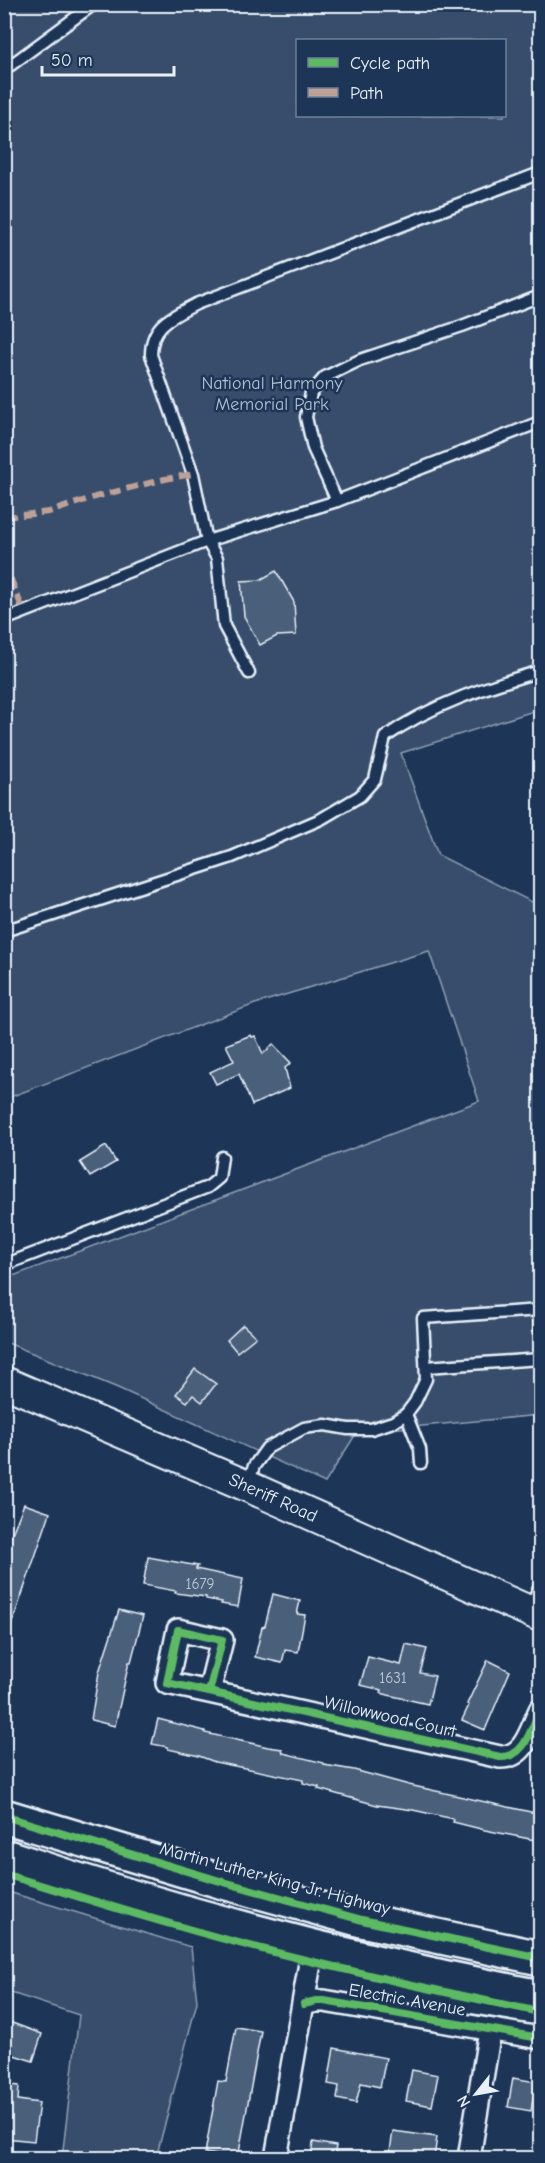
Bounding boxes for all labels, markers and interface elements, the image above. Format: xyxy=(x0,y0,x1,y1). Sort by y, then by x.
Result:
scale bar xyxy=(42,39,174,77)
legend xyxy=(296,39,506,117)
text: 50 m xyxy=(51,50,93,71)
text: Cycle path xyxy=(350,53,430,74)
text: Path xyxy=(350,83,383,104)
park label: National Harmony Memorial Park xyxy=(202,373,343,415)
street label: Sheriff Road xyxy=(225,1469,321,1527)
house number: 1679 xyxy=(185,1575,215,1593)
house number: 1631 xyxy=(379,1669,407,1687)
street label: Willowwood Court xyxy=(322,1692,459,1743)
street label: Martin Luther King Jr. Highway xyxy=(157,1838,393,1920)
street label: Electric Avenue xyxy=(347,1979,467,2021)
north arrow xyxy=(446,2064,506,2124)
text: N xyxy=(454,2092,474,2110)

